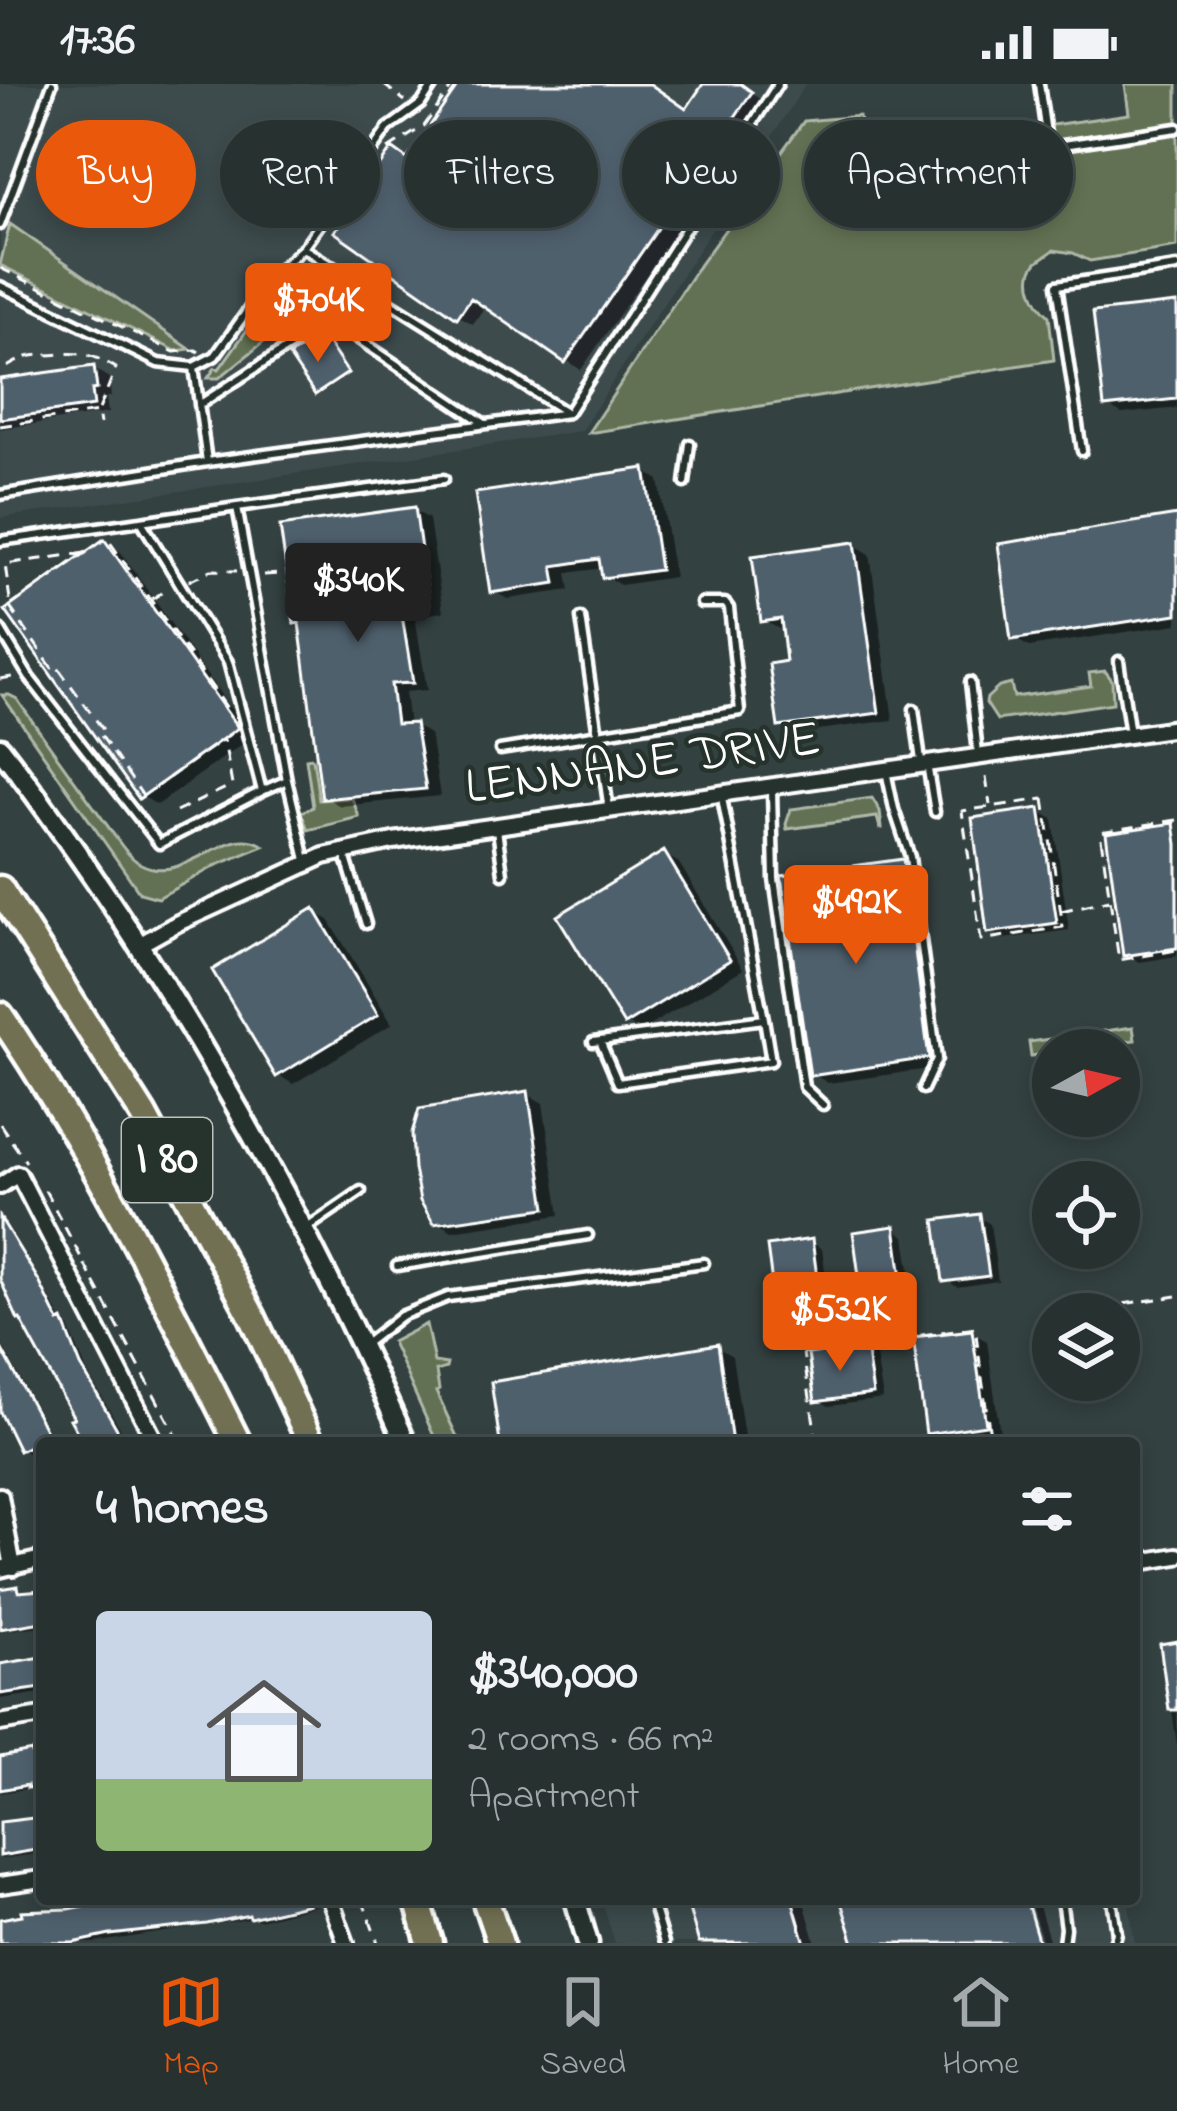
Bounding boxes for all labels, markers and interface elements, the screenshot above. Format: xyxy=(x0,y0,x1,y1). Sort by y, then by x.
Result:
text: 17:36 xyxy=(60,9,135,75)
chip: Buy xyxy=(36,120,196,228)
chip: Rent xyxy=(220,120,380,228)
chip: Filters xyxy=(404,120,598,228)
chip: New xyxy=(622,120,780,228)
chip: Apartment xyxy=(804,120,1073,228)
pin: $704K xyxy=(234,263,402,365)
text: $704K xyxy=(272,273,364,330)
pin: $340K xyxy=(274,543,442,645)
text: $340K xyxy=(312,553,404,610)
street label: LENNANE DRIVE xyxy=(461,703,825,827)
pin: $492K xyxy=(772,865,940,967)
text: $492K xyxy=(811,875,901,932)
north arrow xyxy=(1032,1029,1140,1137)
map controls xyxy=(1032,1029,1140,1401)
road number: I 80 xyxy=(122,1118,212,1202)
button: locate xyxy=(1032,1161,1140,1269)
pin: $532K xyxy=(756,1272,924,1374)
text: $532K xyxy=(790,1282,890,1339)
button: layers xyxy=(1032,1293,1140,1401)
text: 4 homes xyxy=(96,1472,269,1547)
icon: filters xyxy=(1014,1476,1080,1542)
text: $340,000 xyxy=(468,1637,638,1712)
icon: home xyxy=(192,1659,336,1803)
text: 2 rooms · 66 m² xyxy=(468,1712,714,1769)
text: Apartment xyxy=(468,1769,640,1826)
tab: Map xyxy=(158,1969,224,2089)
tab: Saved xyxy=(540,1969,626,2089)
tab: Home xyxy=(942,1969,1019,2089)

